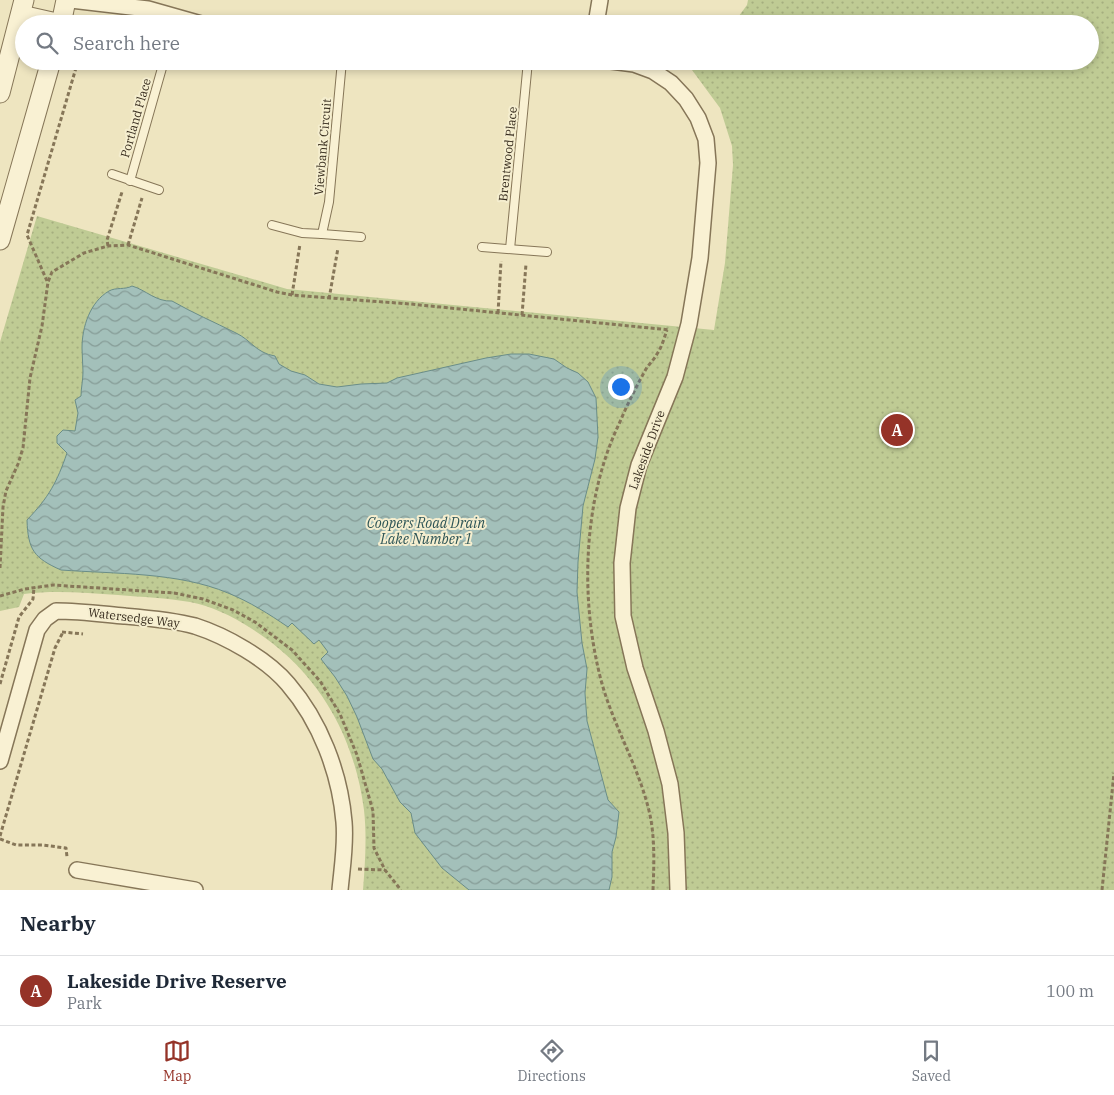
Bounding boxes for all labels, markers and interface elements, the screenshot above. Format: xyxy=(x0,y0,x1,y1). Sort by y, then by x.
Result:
search box xyxy=(15,15,1099,70)
icon: search xyxy=(33,29,61,57)
text: Search here xyxy=(73,31,180,55)
street label: Portland Place xyxy=(117,76,154,159)
street label: Viewbank Circuit xyxy=(311,98,334,196)
street label: Brentwood Place xyxy=(495,106,520,202)
your location xyxy=(608,374,634,400)
street label: Lakeside Drive xyxy=(625,408,668,492)
pin: A xyxy=(881,411,913,449)
water label: Coopers Road Drain Lake Number 1 xyxy=(367,514,485,548)
street label: Watersedge Way xyxy=(87,604,181,631)
text: Nearby xyxy=(20,909,96,937)
text: Lakeside Drive Reserve xyxy=(67,969,287,993)
text: A xyxy=(30,981,42,1001)
text: 100 m xyxy=(1046,981,1094,1001)
text: Park xyxy=(67,993,102,1013)
tab: Map xyxy=(163,1037,191,1085)
tab: Directions xyxy=(517,1037,586,1085)
tab: Saved xyxy=(912,1037,951,1085)

